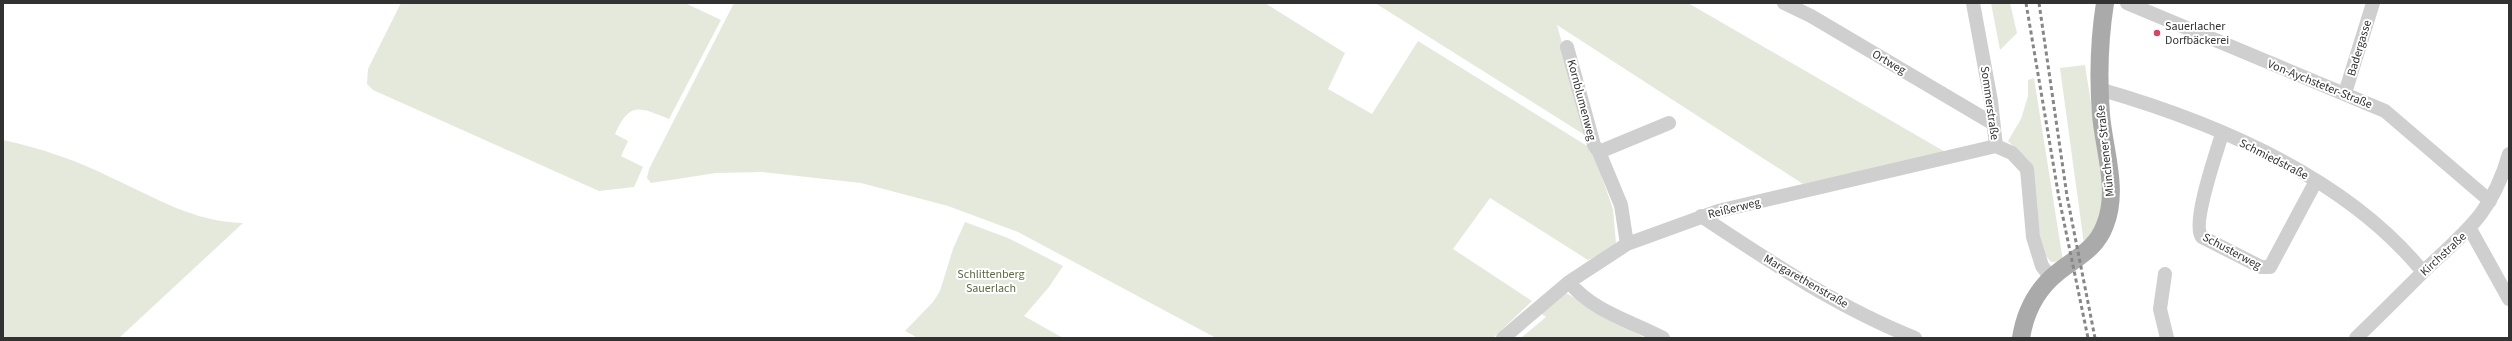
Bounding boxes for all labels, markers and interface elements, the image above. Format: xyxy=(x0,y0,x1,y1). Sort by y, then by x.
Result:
place label: Sauerlacher Dorfbäckerei xyxy=(2165,18,2229,49)
street label: Badergasse xyxy=(2343,18,2376,78)
marker: Sauerlacher Dorfbäckerei xyxy=(2152,28,2162,38)
street label: Ortweg xyxy=(1869,46,1909,79)
street label: Von-Aychsteter-Straße xyxy=(2265,56,2375,113)
street label: Kornblumenweg xyxy=(1563,58,1601,143)
street label: Sommerstraße xyxy=(1976,65,2003,141)
street label: Münchener Straße xyxy=(2092,104,2119,197)
street label: Schmiedstraße xyxy=(2236,135,2311,184)
street label: Reißerweg xyxy=(1706,194,1762,223)
street label: Kirchstraße xyxy=(2416,228,2470,280)
street label: Schusterweg xyxy=(2199,229,2264,274)
street label: Margarethenstraße xyxy=(1760,250,1851,313)
park label: Schlittenberg Sauerlach xyxy=(957,266,1025,297)

